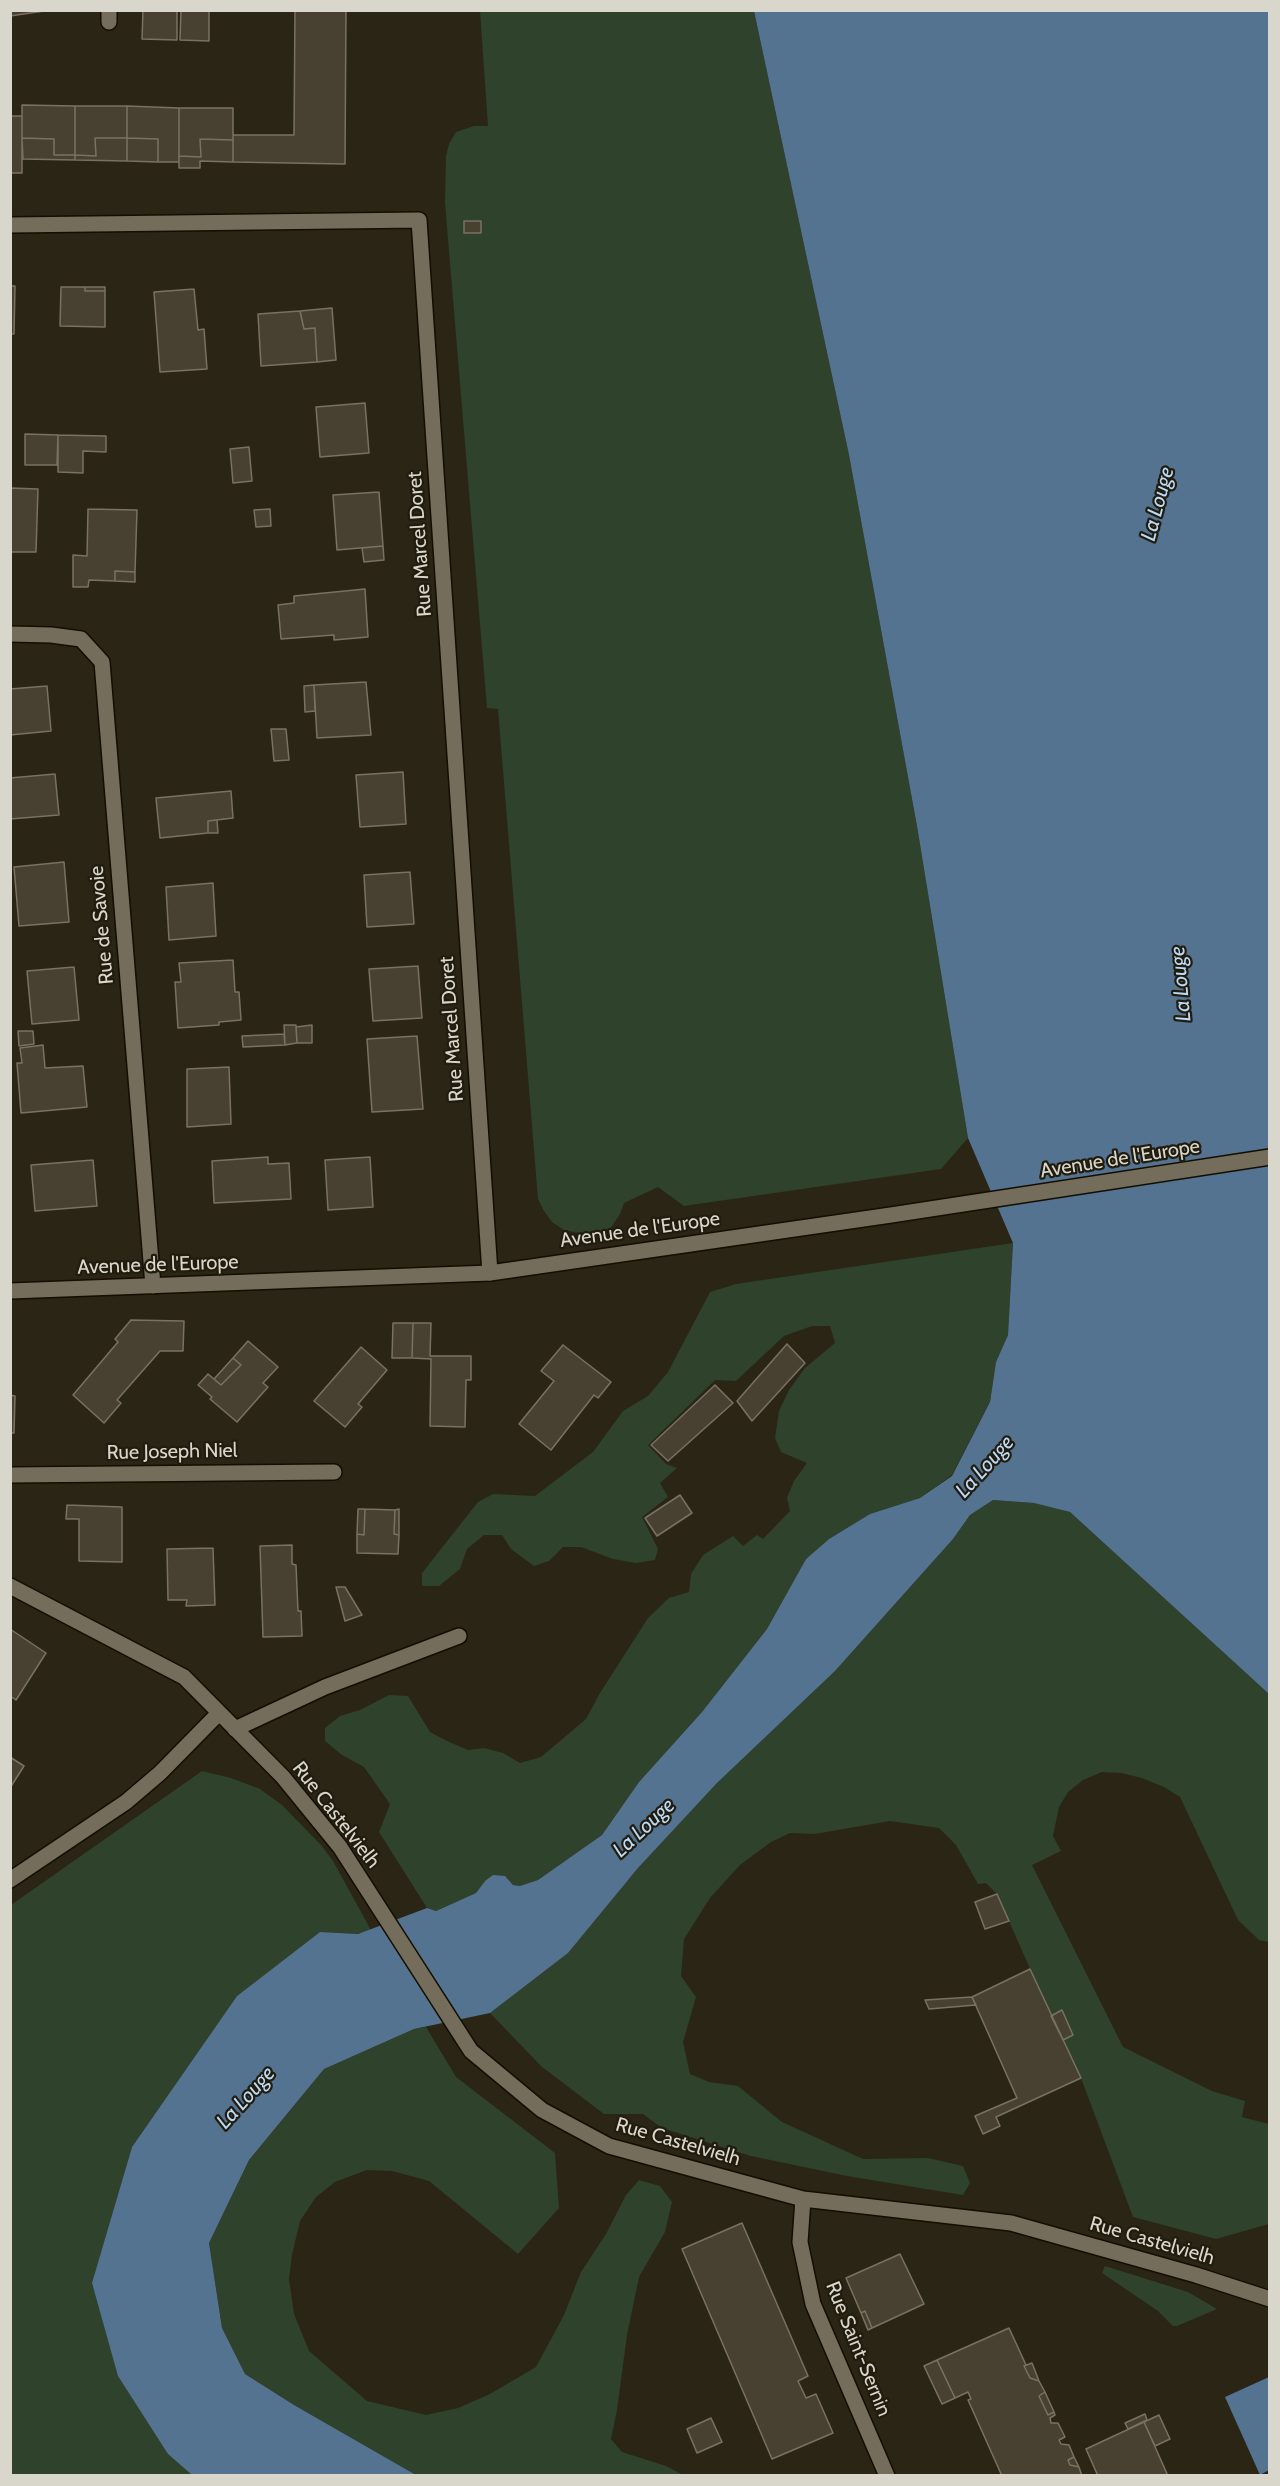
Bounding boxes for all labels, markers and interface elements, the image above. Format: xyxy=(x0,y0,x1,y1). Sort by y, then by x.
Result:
water label: La Louge xyxy=(1136,464,1180,544)
street label: Rue Marcel Doret xyxy=(403,471,437,617)
street label: Rue de Savoie xyxy=(85,865,119,985)
water label: La Louge xyxy=(1165,945,1197,1023)
street label: Rue Marcel Doret xyxy=(435,956,469,1102)
street label: Avenue de l'Europe xyxy=(1038,1135,1202,1183)
street label: Avenue de l'Europe xyxy=(558,1207,722,1253)
street label: Avenue de l'Europe xyxy=(77,1250,239,1280)
water label: La Louge xyxy=(950,1431,1020,1503)
street label: Rue Joseph Niel xyxy=(106,1439,238,1465)
street label: Rue Castelvielh xyxy=(287,1757,385,1873)
water label: La Louge xyxy=(608,1793,680,1863)
water label: La Louge xyxy=(211,2062,281,2134)
street label: Rue Castelvielh xyxy=(613,2113,743,2171)
street label: Rue Castelvielh xyxy=(1087,2212,1217,2270)
street label: Rue Saint-Sernin xyxy=(820,2278,896,2420)

